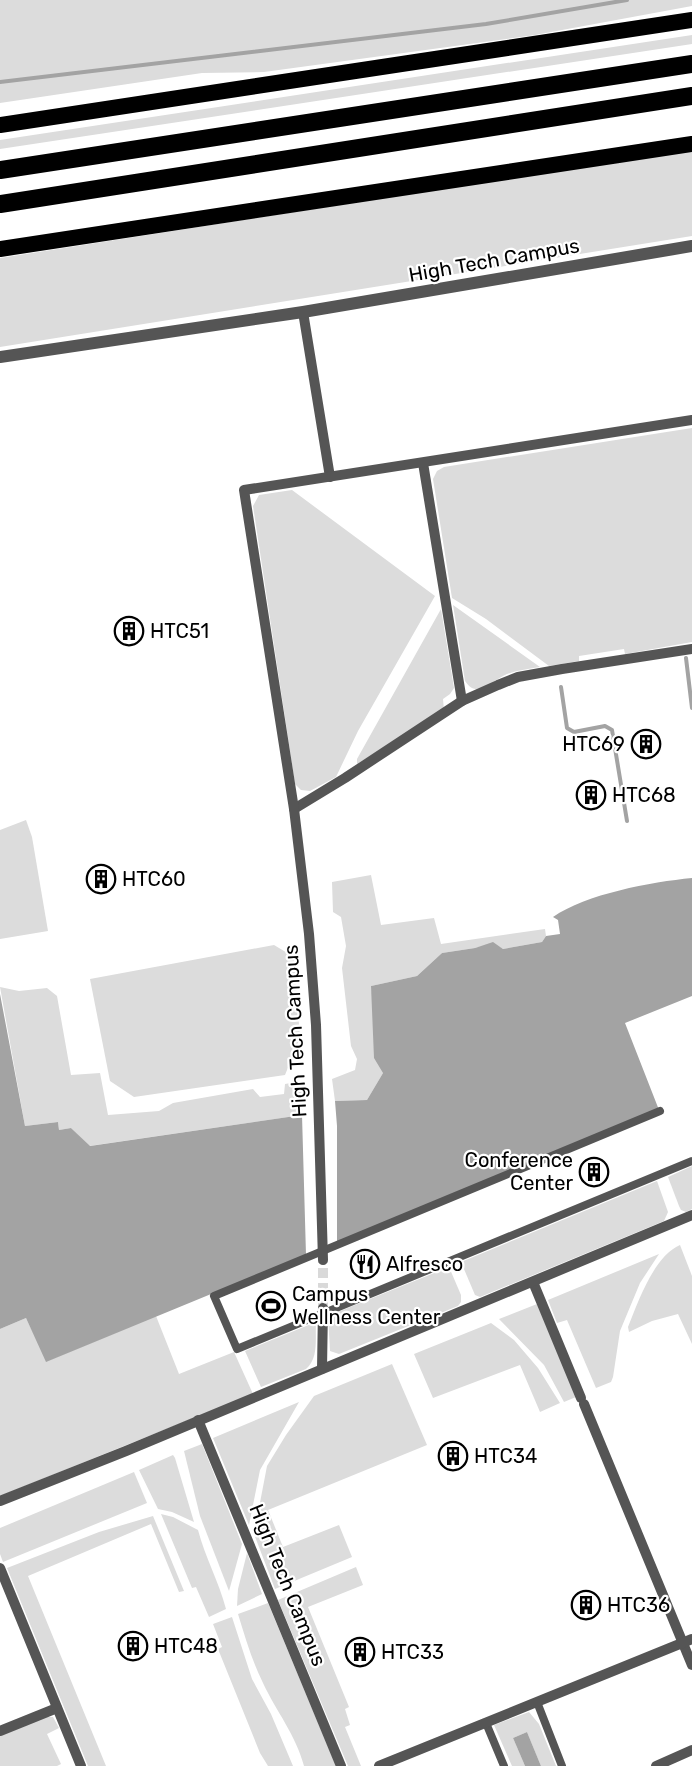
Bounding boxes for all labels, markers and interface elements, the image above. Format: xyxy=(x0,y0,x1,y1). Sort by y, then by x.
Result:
street label: High Tech Campus xyxy=(407,233,581,287)
building icon: HTC51 xyxy=(113,615,145,647)
place label: HTC51 xyxy=(150,619,209,643)
building icon: HTC69 xyxy=(630,728,662,760)
place label: HTC69 xyxy=(562,732,625,756)
building icon: HTC68 xyxy=(575,779,607,811)
place label: HTC68 xyxy=(612,783,676,807)
building icon: HTC60 xyxy=(85,863,117,895)
place label: HTC60 xyxy=(122,867,186,891)
street label: High Tech Campus xyxy=(278,944,312,1118)
place label: Conference Center xyxy=(465,1148,573,1195)
building icon: Conference Center xyxy=(578,1156,610,1188)
restaurant icon: Alfresco xyxy=(349,1248,381,1280)
place label: Alfresco xyxy=(386,1252,463,1276)
place label: Campus Wellness Center xyxy=(292,1282,441,1329)
sports icon: Campus Wellness Center xyxy=(255,1290,287,1322)
building icon: HTC34 xyxy=(437,1440,469,1472)
place label: HTC34 xyxy=(474,1444,537,1468)
street label: High Tech Campus xyxy=(244,1500,332,1670)
building icon: HTC36 xyxy=(570,1589,602,1621)
place label: HTC36 xyxy=(607,1593,670,1617)
building icon: HTC48 xyxy=(117,1630,149,1662)
place label: HTC48 xyxy=(154,1634,218,1658)
building icon: HTC33 xyxy=(344,1636,376,1668)
place label: HTC33 xyxy=(381,1640,444,1664)

